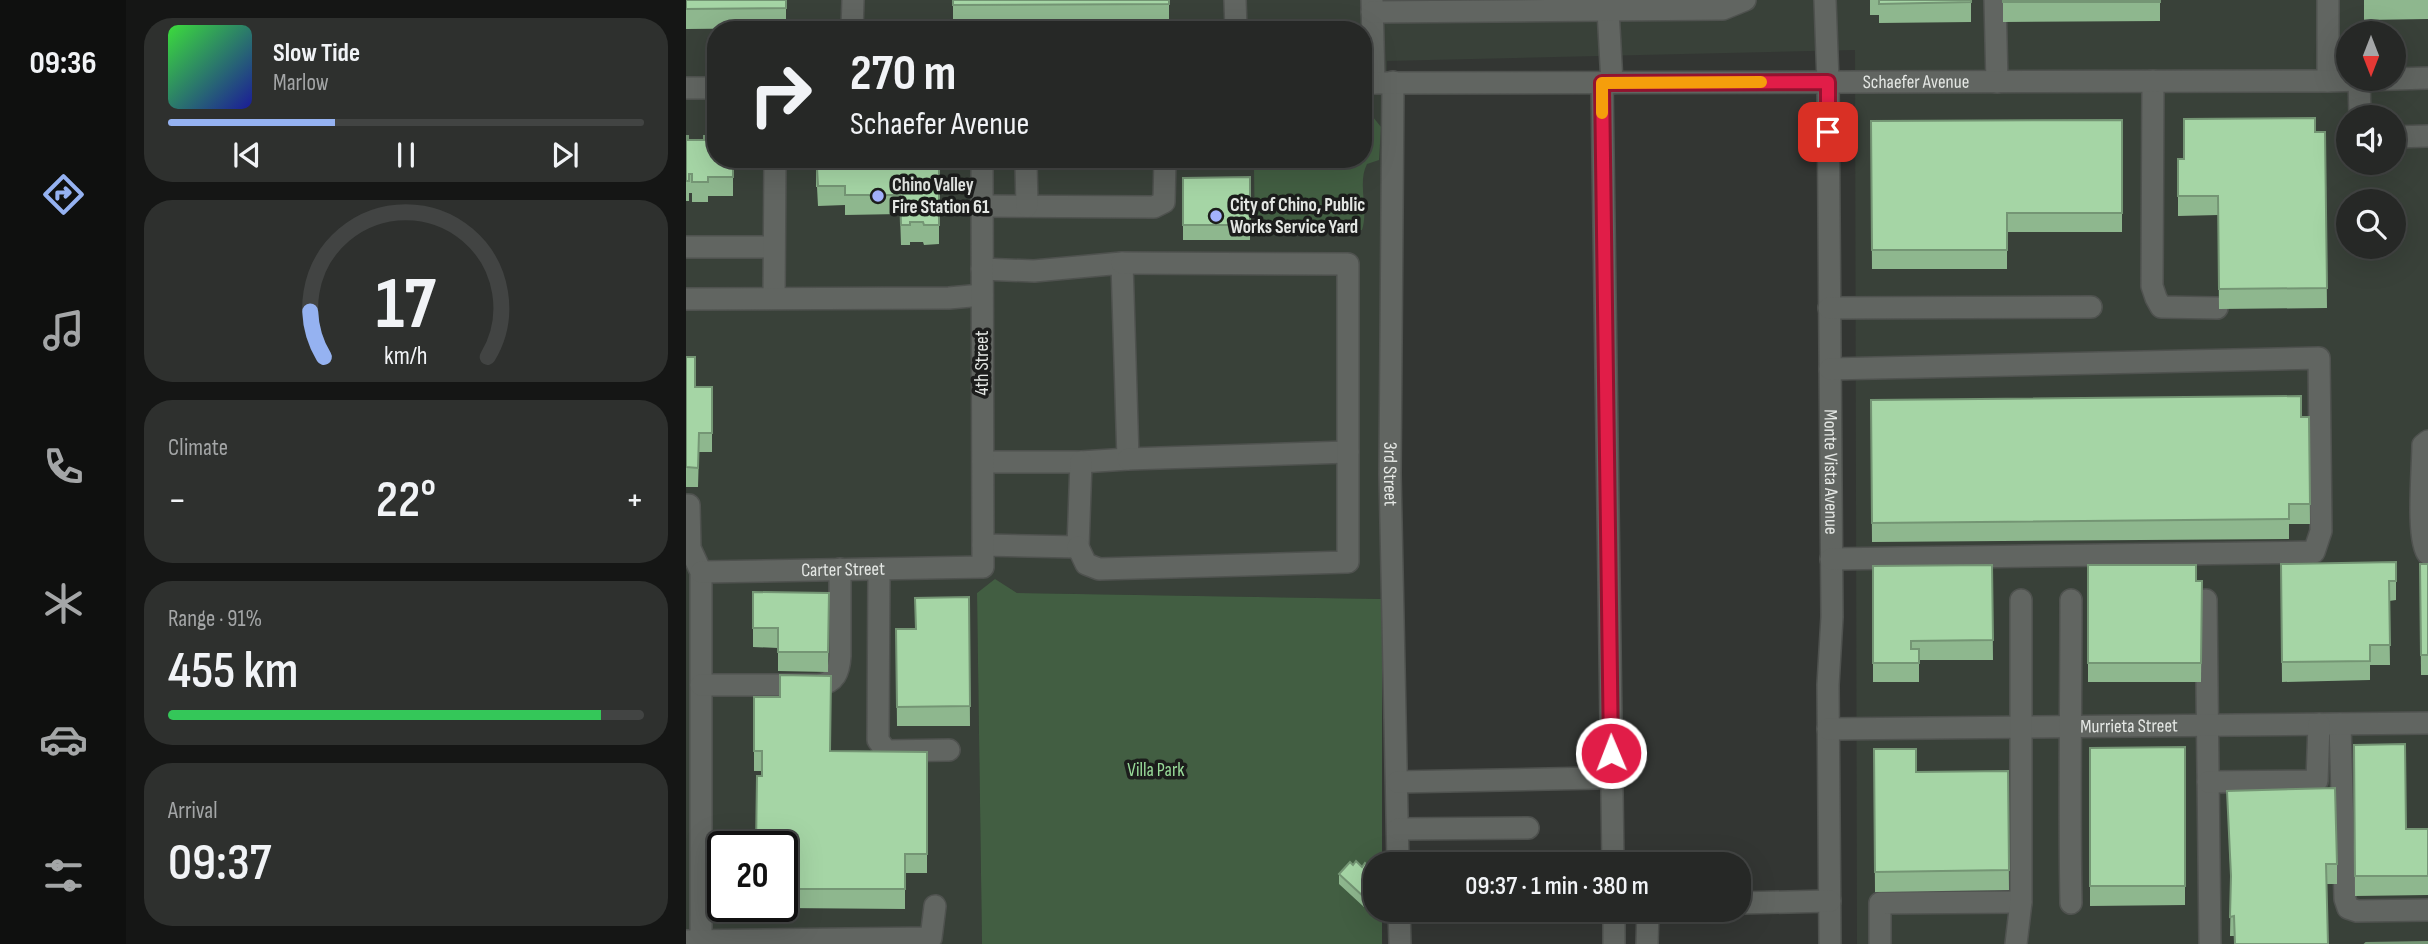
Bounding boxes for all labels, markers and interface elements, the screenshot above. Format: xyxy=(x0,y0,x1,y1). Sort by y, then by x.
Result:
north arrow xyxy=(2336,21,2406,91)
map controls xyxy=(2336,21,2406,259)
text: Slow Tide xyxy=(273,38,360,69)
text: 09:36 xyxy=(30,44,96,83)
text: 270 m xyxy=(850,45,956,104)
icon: right xyxy=(735,49,826,140)
text: Marlow xyxy=(273,69,329,97)
street label: Schaefer Avenue xyxy=(1863,70,1969,93)
pin xyxy=(1798,102,1858,162)
text: Schaefer Avenue xyxy=(850,105,1029,144)
button: sound xyxy=(2336,105,2406,175)
icon: arrive xyxy=(1809,113,1847,151)
icon: previous xyxy=(228,136,266,174)
icon: pause xyxy=(387,136,425,174)
icon: next xyxy=(546,136,584,174)
icon: directions xyxy=(39,170,88,219)
place label: Chino Valley Fire Station 61 xyxy=(892,174,990,219)
marker: Chino Valley Fire Station 61 xyxy=(870,188,886,204)
button: search xyxy=(2336,189,2406,259)
place label: City of Chino, Public Works Service Yard xyxy=(1230,194,1365,239)
marker: City of Chino, Public Works Service Yard xyxy=(1208,208,1224,224)
text: 17 xyxy=(376,261,436,349)
icon: music xyxy=(39,306,88,355)
street label: 4th Street xyxy=(971,330,994,395)
text: km/h xyxy=(384,340,428,371)
street label: Monte Vista Avenue xyxy=(1819,409,1843,535)
text: Climate xyxy=(168,434,228,462)
icon: phone xyxy=(39,442,88,491)
street label: 3rd Street xyxy=(1378,442,1402,507)
text: 22° xyxy=(376,469,436,532)
text: − xyxy=(168,478,187,523)
text: + xyxy=(625,478,644,523)
street label: Carter Street xyxy=(801,557,885,582)
icon: climate xyxy=(39,579,88,628)
text: Range · 91% xyxy=(168,605,262,633)
text: 455 km xyxy=(168,640,299,703)
street label: Murrieta Street xyxy=(2080,714,2178,738)
icon: car xyxy=(39,715,88,764)
position arrow xyxy=(1574,716,1648,790)
park label: Villa Park xyxy=(1127,759,1185,782)
text: Arrival xyxy=(168,797,217,825)
speed limit sign: 20 xyxy=(707,831,798,922)
text: 09:37 xyxy=(168,832,271,895)
icon: filters xyxy=(39,851,88,900)
text: 09:37 · 1 min · 380 m xyxy=(1465,871,1649,902)

